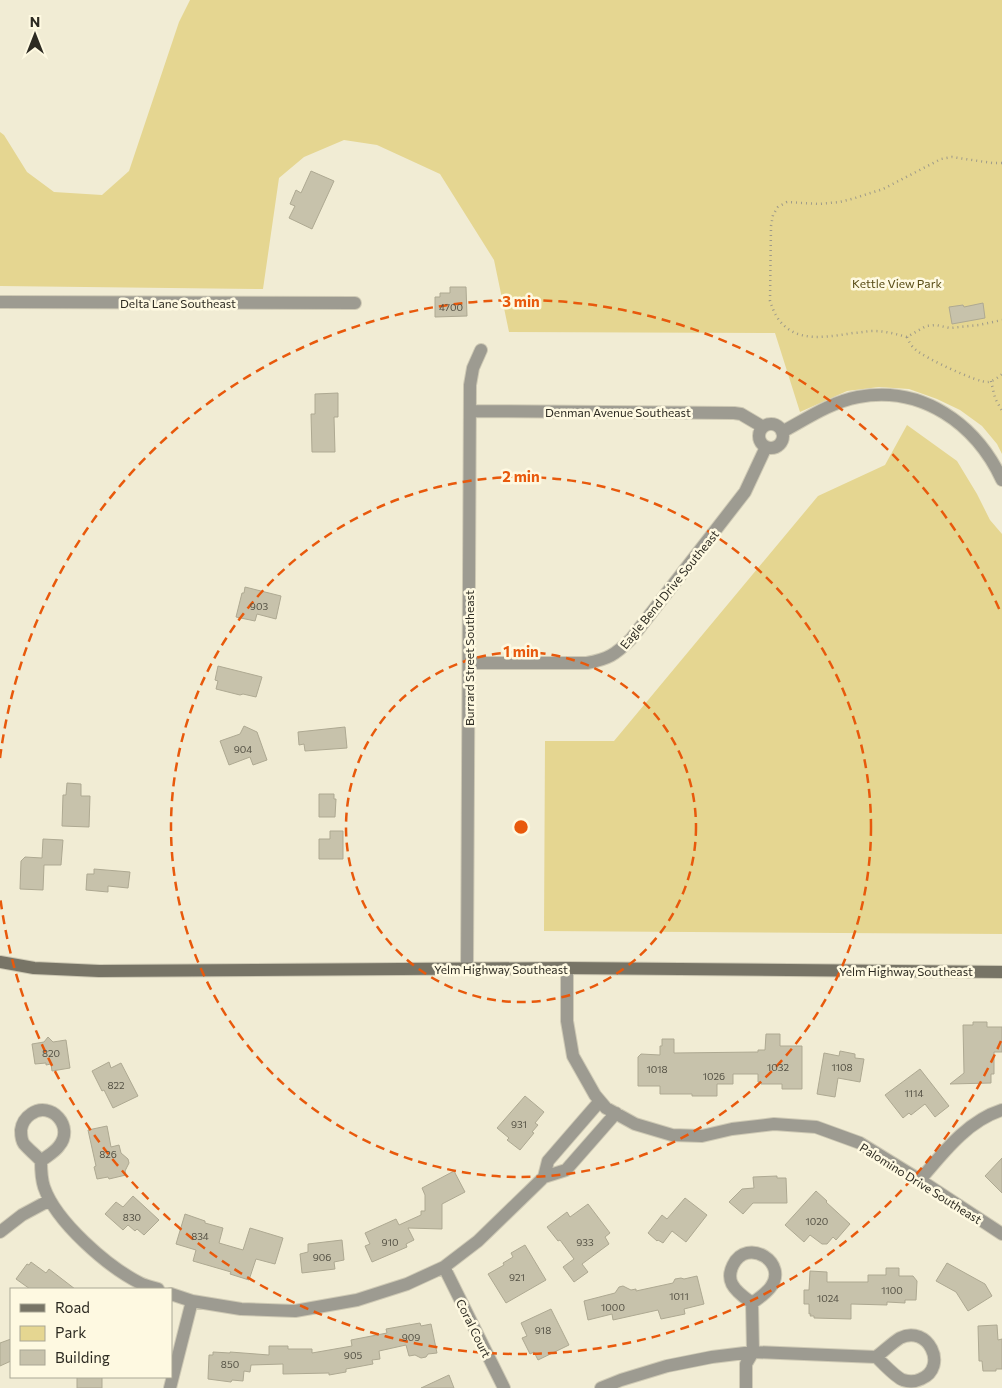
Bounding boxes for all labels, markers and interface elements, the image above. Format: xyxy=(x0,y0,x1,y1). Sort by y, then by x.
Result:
north arrow xyxy=(10,10,60,60)
text: N xyxy=(30,13,40,30)
park label: Kettle View Park xyxy=(852,276,942,290)
text: 3 min xyxy=(502,292,540,310)
street label: Delta Lane Southeast xyxy=(120,296,236,310)
house number: 4700 xyxy=(439,301,463,313)
street label: Denman Avenue Southeast xyxy=(545,405,691,419)
text: 2 min xyxy=(502,467,540,485)
street label: Eagle Bend Drive Southeast xyxy=(617,527,721,651)
street label: Burrard Street Southeast xyxy=(462,590,476,726)
house number: 903 xyxy=(250,600,268,612)
text: 1 min xyxy=(503,642,539,660)
house number: 904 xyxy=(234,743,252,755)
centre of rings xyxy=(512,818,530,836)
street label: Yelm Highway Southeast xyxy=(434,962,568,976)
street label: Yelm Highway Southeast xyxy=(839,964,973,978)
house number: 820 xyxy=(42,1047,60,1059)
house number: 1032 xyxy=(767,1061,789,1073)
house number: 1108 xyxy=(831,1061,853,1073)
house number: 1018 xyxy=(646,1063,668,1075)
house number: 1026 xyxy=(703,1070,725,1082)
house number: 822 xyxy=(107,1079,125,1091)
house number: 1114 xyxy=(905,1087,923,1099)
house number: 931 xyxy=(511,1118,527,1130)
street label: Palomino Drive Southeast xyxy=(858,1140,985,1226)
house number: 826 xyxy=(99,1148,117,1160)
house number: 830 xyxy=(123,1211,141,1223)
house number: 1020 xyxy=(806,1215,828,1227)
house number: 834 xyxy=(191,1230,209,1242)
house number: 910 xyxy=(382,1236,398,1248)
house number: 933 xyxy=(576,1236,594,1248)
house number: 906 xyxy=(313,1251,331,1263)
house number: 921 xyxy=(509,1271,525,1283)
house number: 1100 xyxy=(881,1284,903,1296)
legend xyxy=(10,1288,172,1378)
house number: 1011 xyxy=(669,1290,689,1302)
house number: 1024 xyxy=(817,1292,839,1304)
street label: Coral Court xyxy=(454,1296,494,1360)
text: Road xyxy=(55,1298,90,1316)
house number: 1000 xyxy=(601,1301,625,1313)
text: Park xyxy=(55,1323,86,1341)
house number: 918 xyxy=(535,1324,551,1336)
house number: 909 xyxy=(402,1331,420,1343)
text: Building xyxy=(55,1348,110,1366)
house number: 905 xyxy=(344,1349,362,1361)
house number: 850 xyxy=(221,1358,239,1370)

